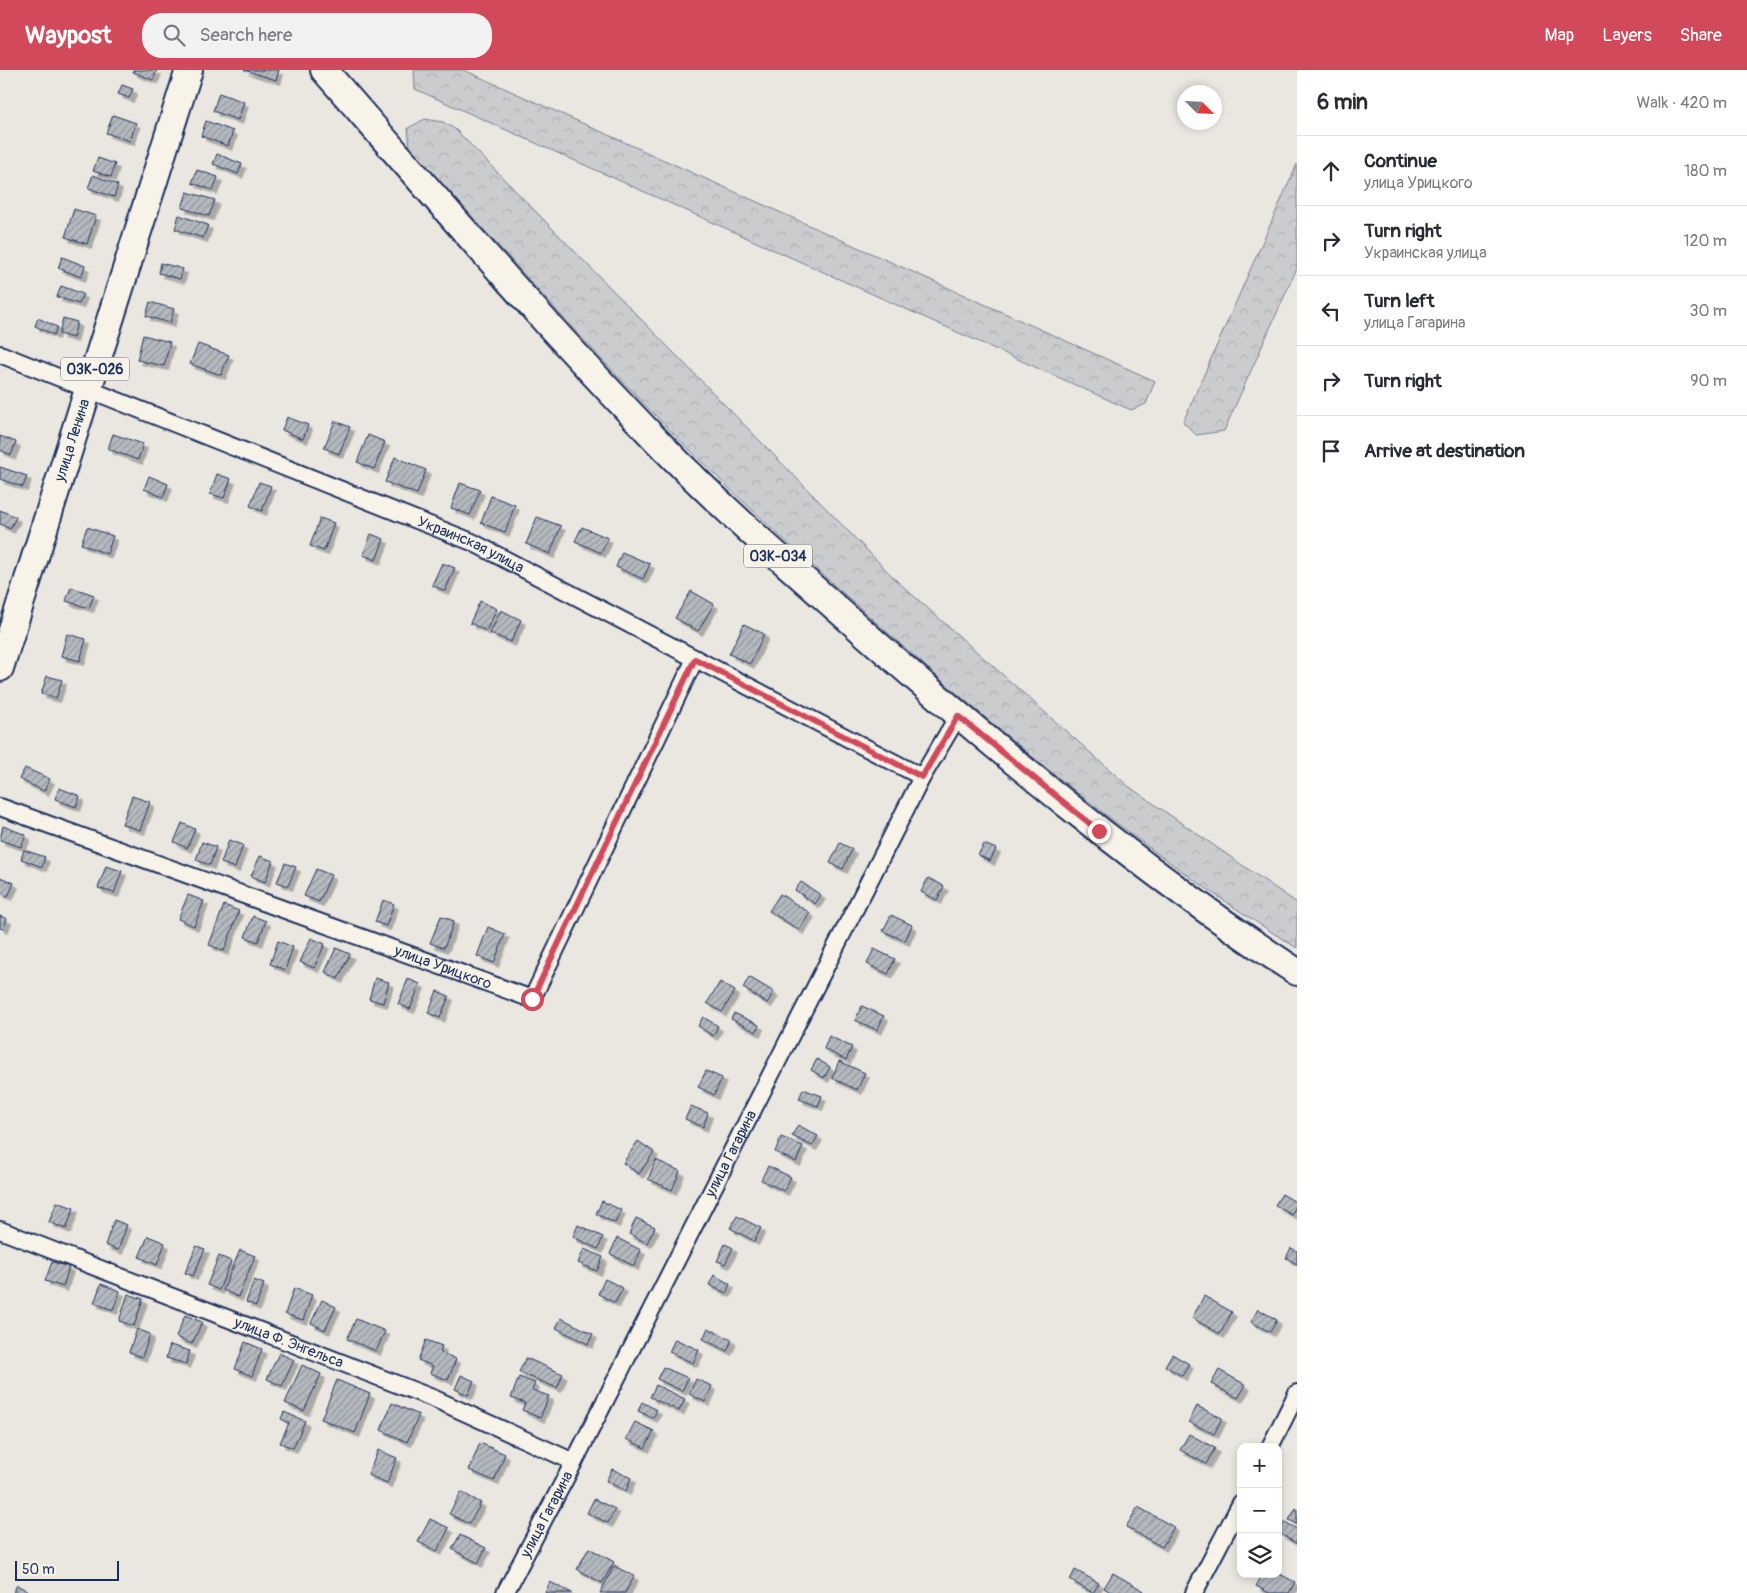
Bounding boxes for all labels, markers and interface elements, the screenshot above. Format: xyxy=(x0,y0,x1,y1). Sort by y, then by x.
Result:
search box xyxy=(142,13,492,58)
text: Waypost xyxy=(25,21,112,50)
icon: search xyxy=(160,21,188,49)
text: Search here xyxy=(200,23,292,47)
text: Map xyxy=(1545,24,1574,47)
text: Layers xyxy=(1602,24,1652,47)
text: Share xyxy=(1680,24,1722,47)
north arrow xyxy=(1177,85,1222,130)
text: 6 min xyxy=(1317,89,1368,116)
text: Walk · 420 m xyxy=(1636,93,1727,113)
text: Continue xyxy=(1364,149,1437,173)
icon: ahead xyxy=(1317,157,1345,185)
text: 180 m xyxy=(1684,161,1727,181)
text: улица Урицкого xyxy=(1364,173,1473,193)
text: Turn right xyxy=(1364,219,1442,243)
icon: right xyxy=(1317,227,1345,255)
text: 120 m xyxy=(1683,231,1727,251)
text: Украинская улица xyxy=(1364,243,1487,263)
text: Turn left xyxy=(1364,289,1434,313)
icon: left xyxy=(1317,297,1345,325)
text: 30 m xyxy=(1689,301,1727,321)
text: улица Гагарина xyxy=(1364,313,1465,333)
road number: 03К-026 xyxy=(61,358,129,380)
icon: right xyxy=(1317,367,1345,395)
text: Turn right xyxy=(1364,369,1442,393)
text: 90 m xyxy=(1690,371,1727,391)
street label: улица Ленина xyxy=(50,396,94,485)
icon: arrive xyxy=(1317,437,1345,465)
text: Arrive at destination xyxy=(1364,439,1525,463)
street label: Украинская улица xyxy=(415,512,527,577)
road number: 03К-034 xyxy=(744,544,812,568)
route end xyxy=(1088,820,1111,843)
street label: улица Урицкого xyxy=(391,940,494,993)
route start xyxy=(521,988,544,1011)
street label: улица Гагарина xyxy=(700,1107,761,1201)
street label: улица Ф. Энгельса xyxy=(231,1312,346,1372)
map controls xyxy=(1237,1443,1282,1578)
button: + xyxy=(1237,1443,1282,1488)
street label: улица Гагарина xyxy=(515,1468,577,1562)
button: − xyxy=(1237,1488,1282,1533)
button: layers xyxy=(1237,1533,1282,1578)
scale bar xyxy=(15,1558,119,1581)
text: 50 m xyxy=(22,1561,55,1578)

